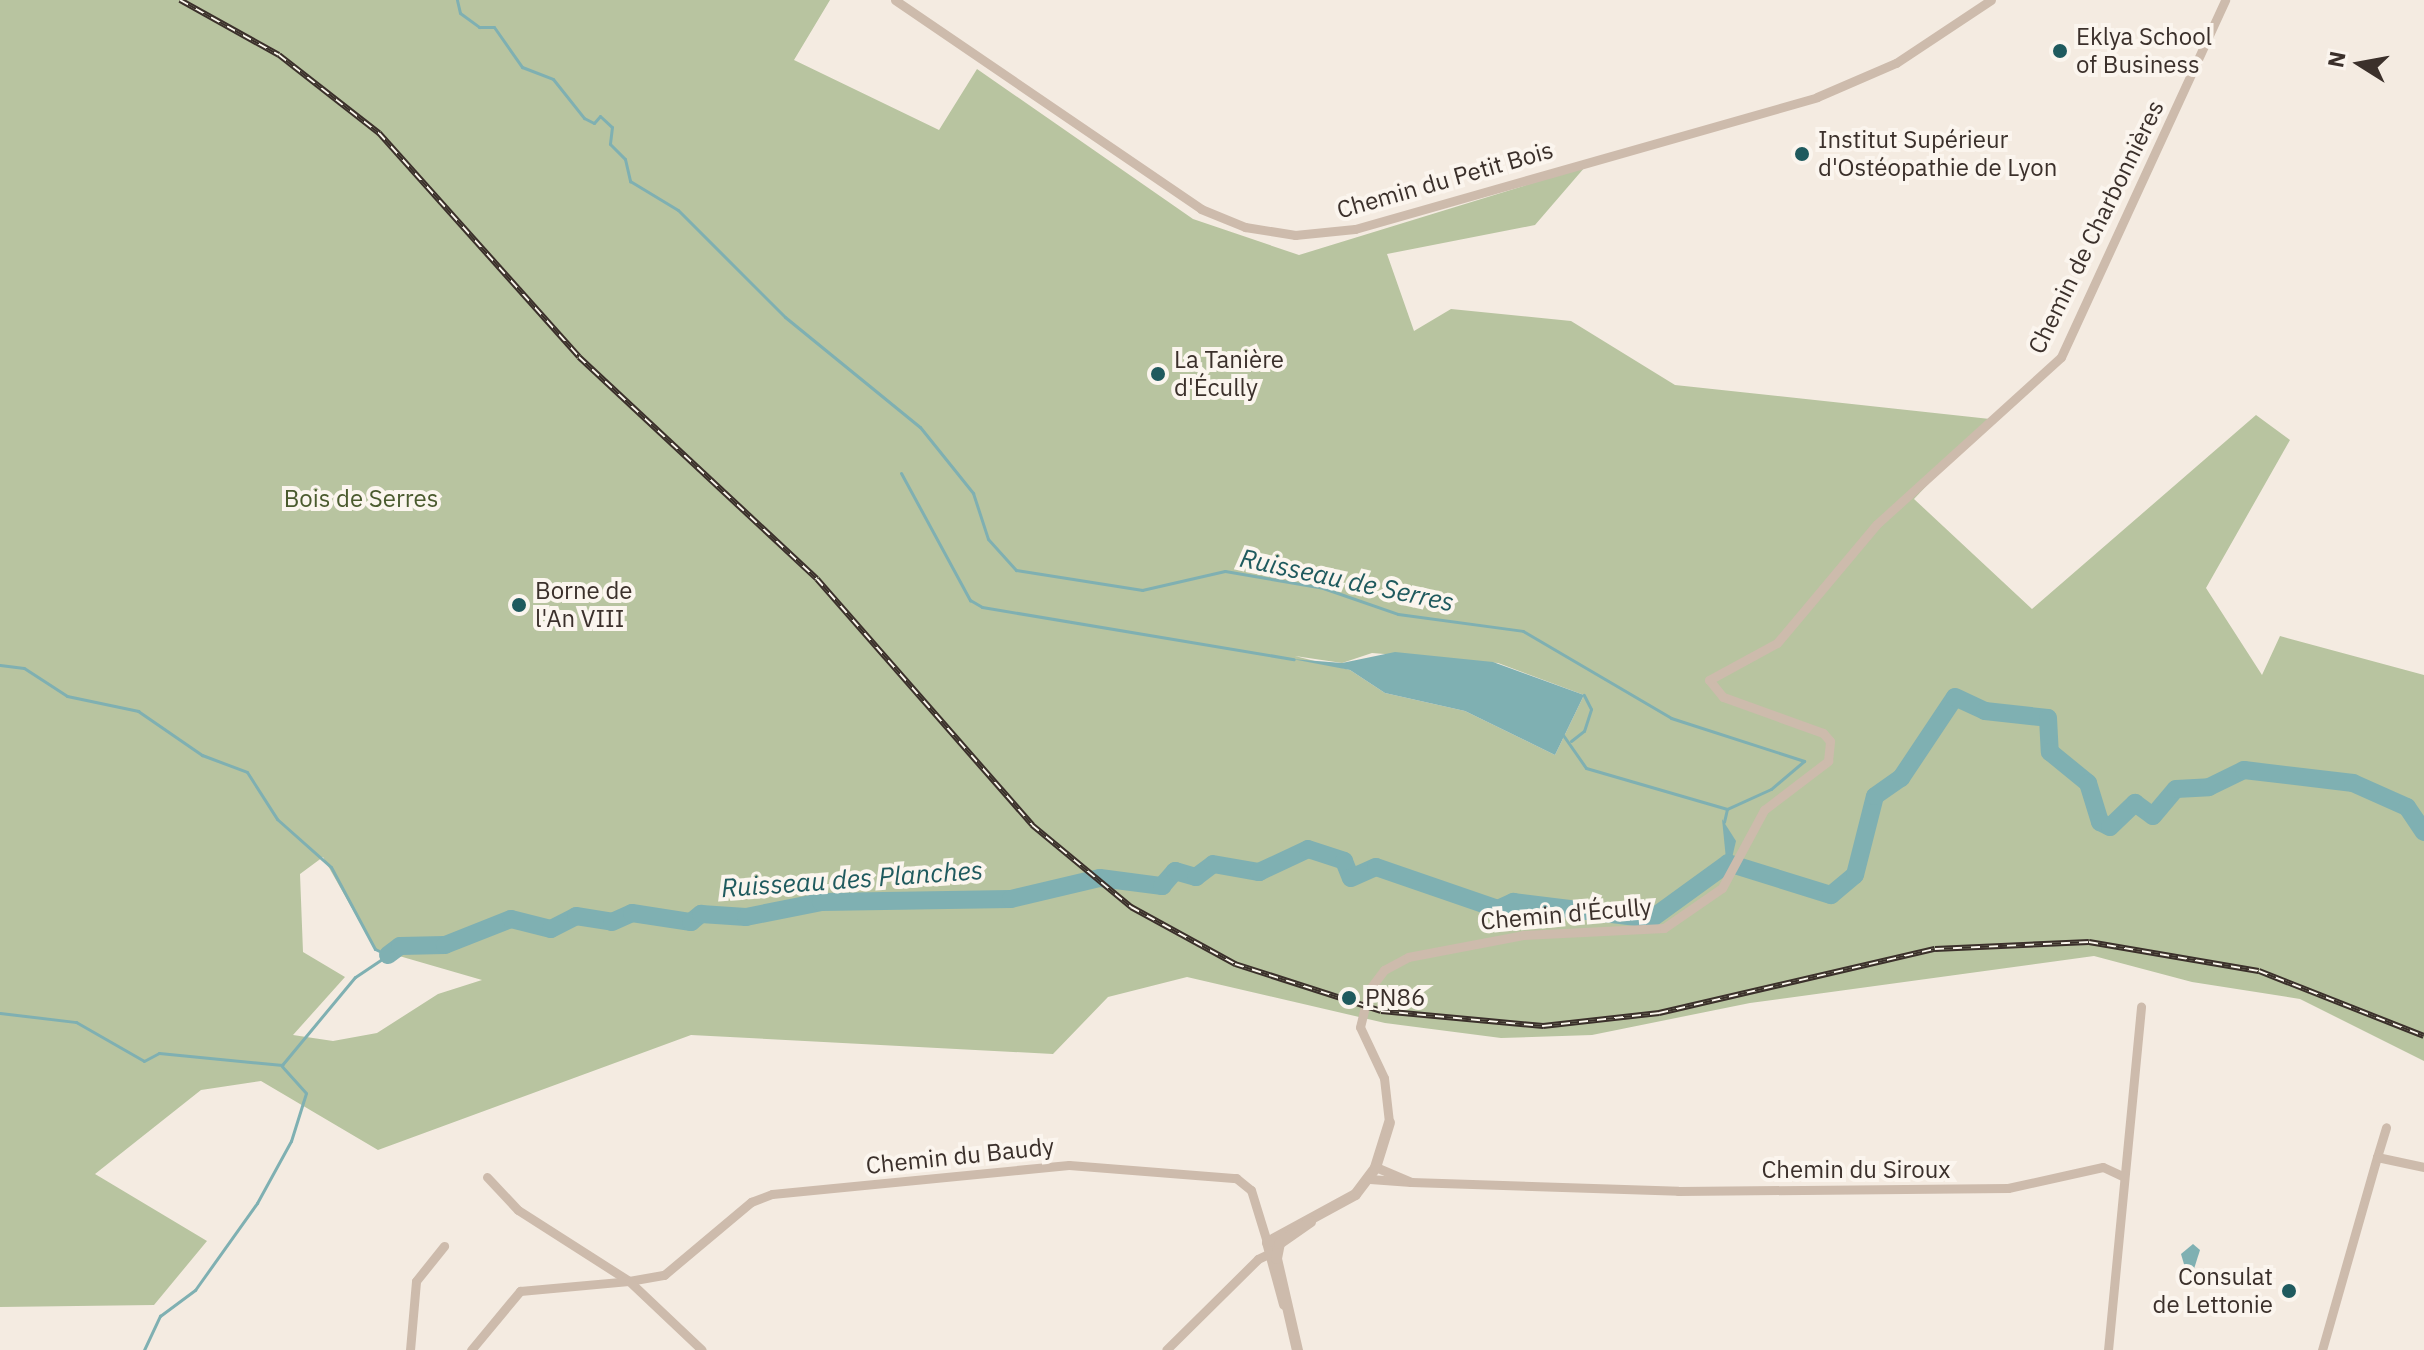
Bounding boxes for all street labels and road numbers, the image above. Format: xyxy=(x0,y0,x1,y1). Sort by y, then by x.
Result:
street label: Chemin de Charbonnières xyxy=(2022,96,2170,358)
street label: Chemin du Petit Bois xyxy=(1334,135,1556,225)
street label: Chemin d'Écully xyxy=(1479,892,1653,936)
street label: Chemin du Baudy xyxy=(864,1132,1056,1180)
street label: Chemin du Siroux xyxy=(1761,1156,1951,1184)

